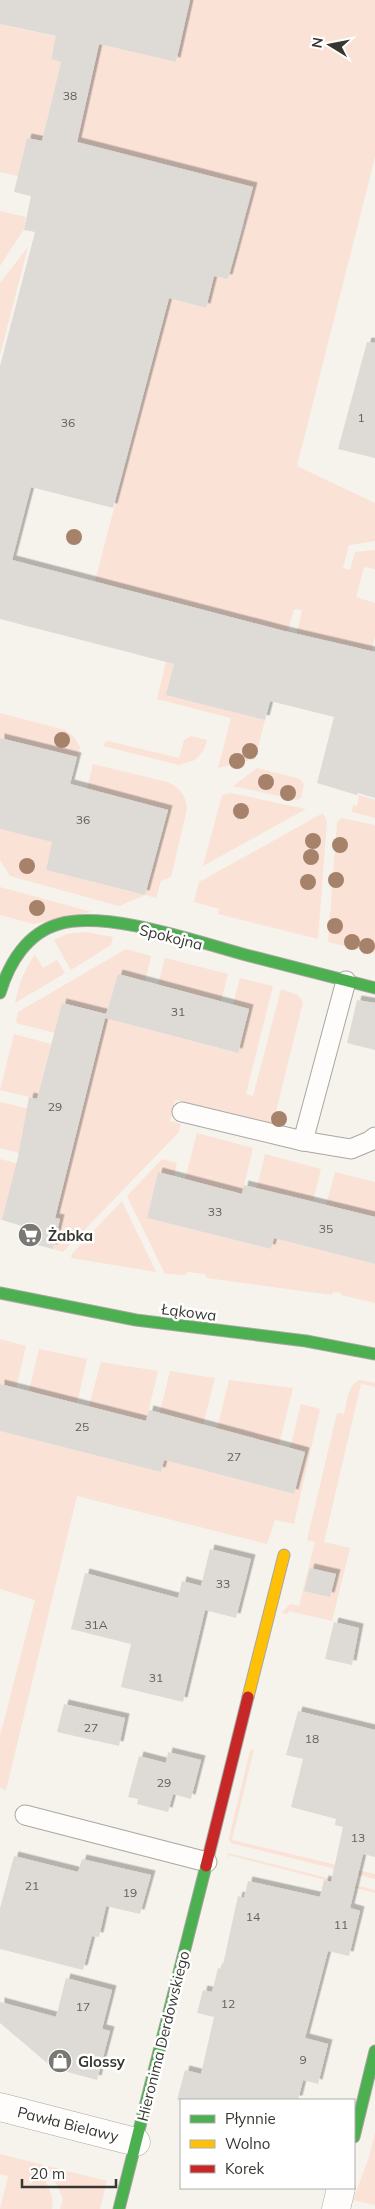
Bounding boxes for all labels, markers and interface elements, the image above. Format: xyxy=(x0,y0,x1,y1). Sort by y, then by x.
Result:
north arrow xyxy=(305,20,355,70)
text: N xyxy=(307,36,327,50)
house number: 38 xyxy=(63,88,77,103)
house number: 1 xyxy=(357,410,365,425)
house number: 36 xyxy=(61,415,75,430)
house number: 36 xyxy=(76,812,90,827)
street label: Spokojna xyxy=(137,920,205,954)
house number: 31 xyxy=(171,1004,185,1019)
house number: 29 xyxy=(48,1099,62,1114)
house number: 33 xyxy=(208,1204,222,1219)
house number: 35 xyxy=(319,1221,333,1236)
supermarket icon: Żabka xyxy=(17,1222,43,1248)
place label: Żabka xyxy=(48,1226,93,1245)
street label: Łąkowa xyxy=(160,1299,217,1325)
house number: 25 xyxy=(75,1419,89,1434)
house number: 27 xyxy=(227,1449,241,1464)
house number: 33 xyxy=(216,1576,230,1591)
house number: 31A xyxy=(84,1617,108,1632)
house number: 31 xyxy=(149,1670,163,1685)
house number: 27 xyxy=(84,1720,98,1735)
house number: 18 xyxy=(305,1731,319,1746)
house number: 29 xyxy=(157,1775,171,1790)
house number: 13 xyxy=(351,1830,365,1845)
house number: 21 xyxy=(25,1878,39,1893)
house number: 19 xyxy=(123,1885,137,1900)
house number: 14 xyxy=(246,1909,260,1924)
house number: 11 xyxy=(334,1917,348,1932)
street label: Hieronima Derdowskiego xyxy=(133,1949,193,2123)
house number: 12 xyxy=(221,1996,235,2011)
house number: 17 xyxy=(76,1999,90,2014)
shop icon: Glossy xyxy=(47,2048,73,2074)
place label: Glossy xyxy=(78,2052,126,2071)
house number: 9 xyxy=(299,2052,307,2067)
legend xyxy=(180,2099,355,2189)
street label: Pawła Bielawy xyxy=(16,2102,121,2146)
text: Płynnie xyxy=(225,2109,276,2128)
text: Wolno xyxy=(225,2134,270,2153)
scale bar xyxy=(22,2156,116,2188)
text: Korek xyxy=(225,2159,264,2178)
text: 20 m xyxy=(30,2164,65,2183)

